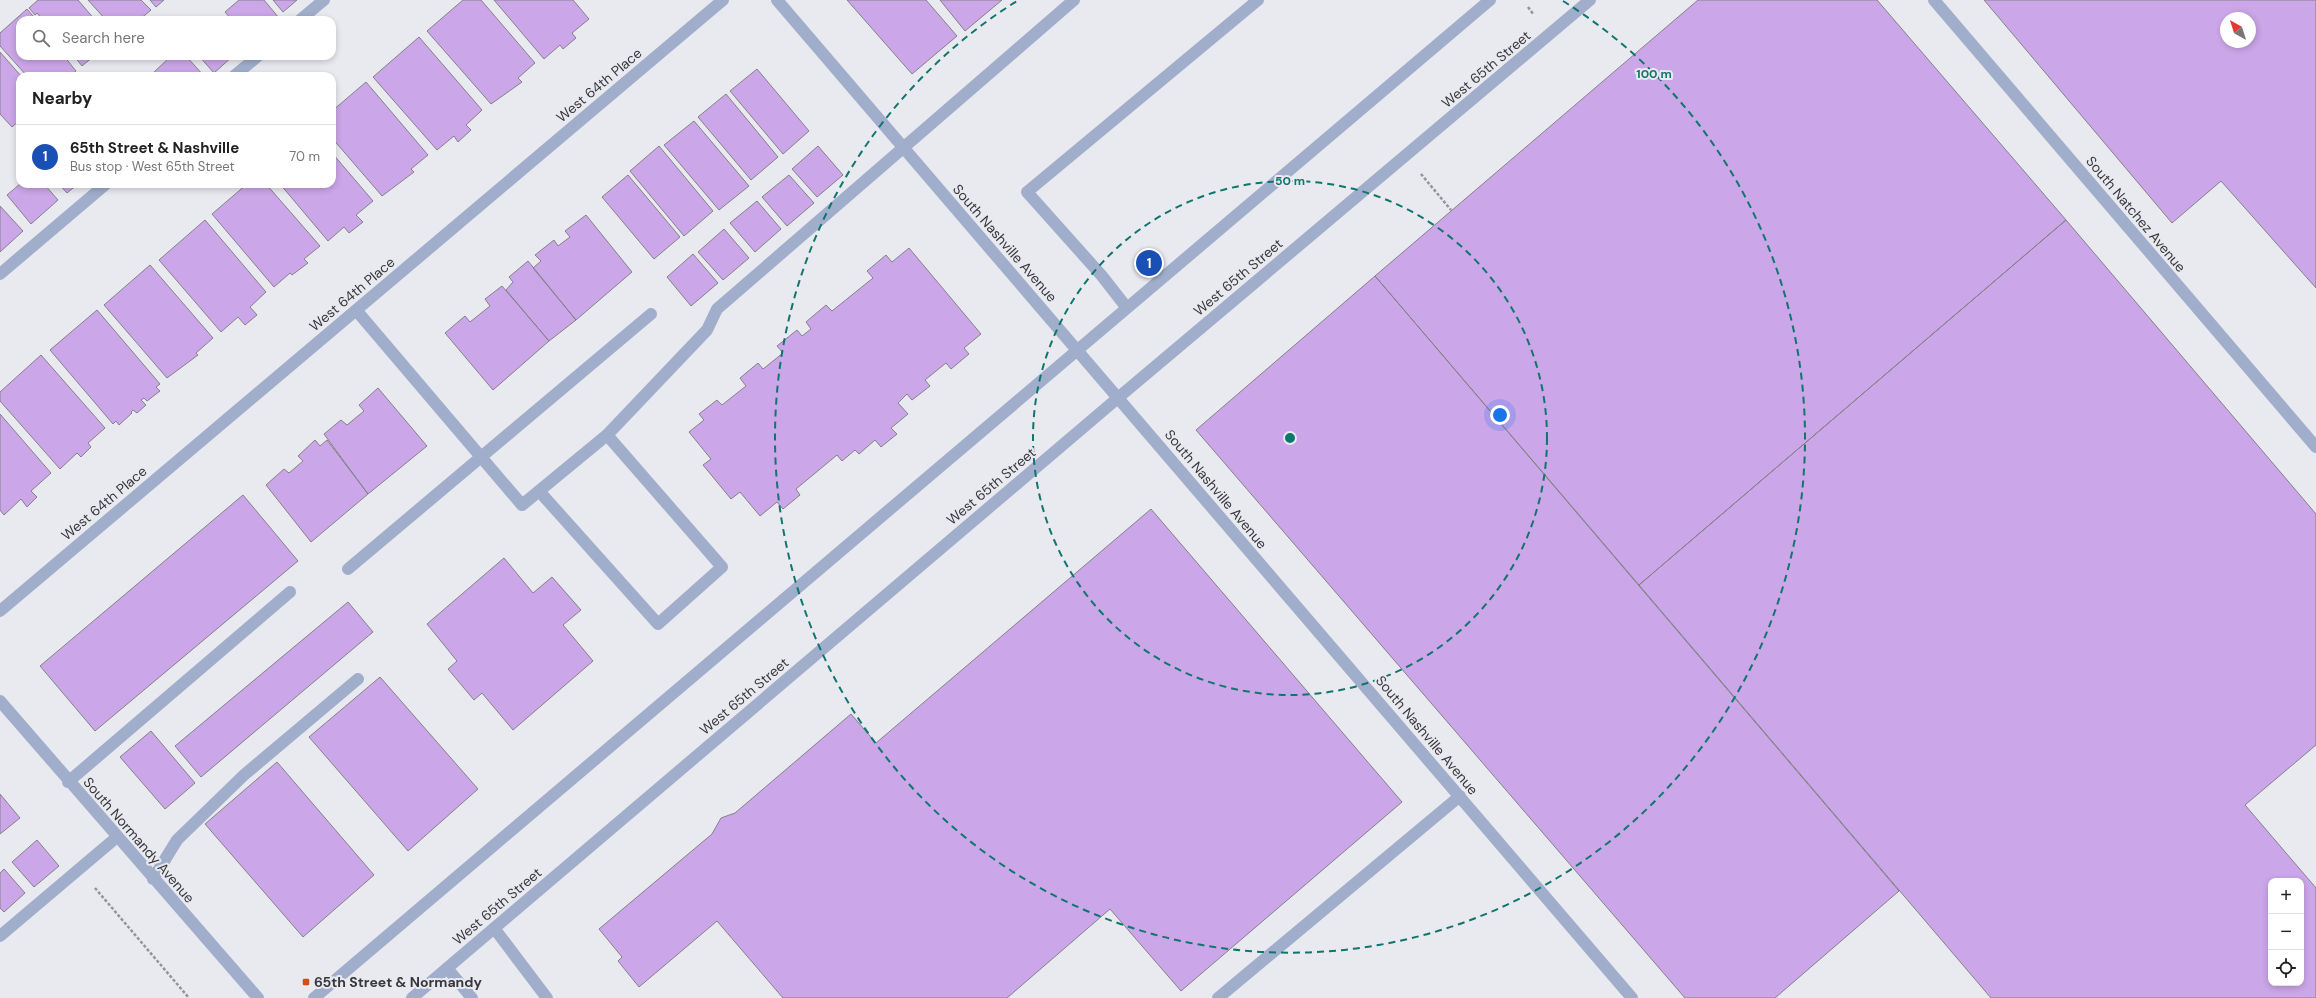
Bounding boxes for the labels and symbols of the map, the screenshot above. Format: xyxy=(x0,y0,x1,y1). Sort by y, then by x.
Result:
north arrow xyxy=(2220,12,2256,48)
street label: West 65th Street xyxy=(1438,27,1534,111)
street label: West 64th Place xyxy=(553,44,645,126)
text: 100 m xyxy=(1636,66,1672,82)
street label: South Natchez Avenue xyxy=(2082,152,2190,276)
text: 50 m xyxy=(1275,173,1305,189)
street label: South Nashville Avenue xyxy=(949,180,1061,306)
street label: West 65th Street xyxy=(1190,235,1286,319)
pin: 1 xyxy=(1136,248,1162,278)
street label: West 64th Place xyxy=(306,253,398,335)
your location xyxy=(1490,405,1510,425)
street label: South Nashville Avenue xyxy=(1161,426,1271,552)
centre of rings xyxy=(1283,431,1297,445)
street label: West 65th Street xyxy=(943,444,1039,528)
street label: West 64th Place xyxy=(58,462,150,544)
street label: West 65th Street xyxy=(696,654,792,738)
street label: South Nashville Avenue xyxy=(1372,672,1482,798)
street label: South Normandy Avenue xyxy=(79,773,199,907)
street label: West 65th Street xyxy=(449,864,545,948)
place label: 65th Street & Normandy xyxy=(314,973,482,991)
marker: 65th Street & Normandy xyxy=(301,977,311,987)

